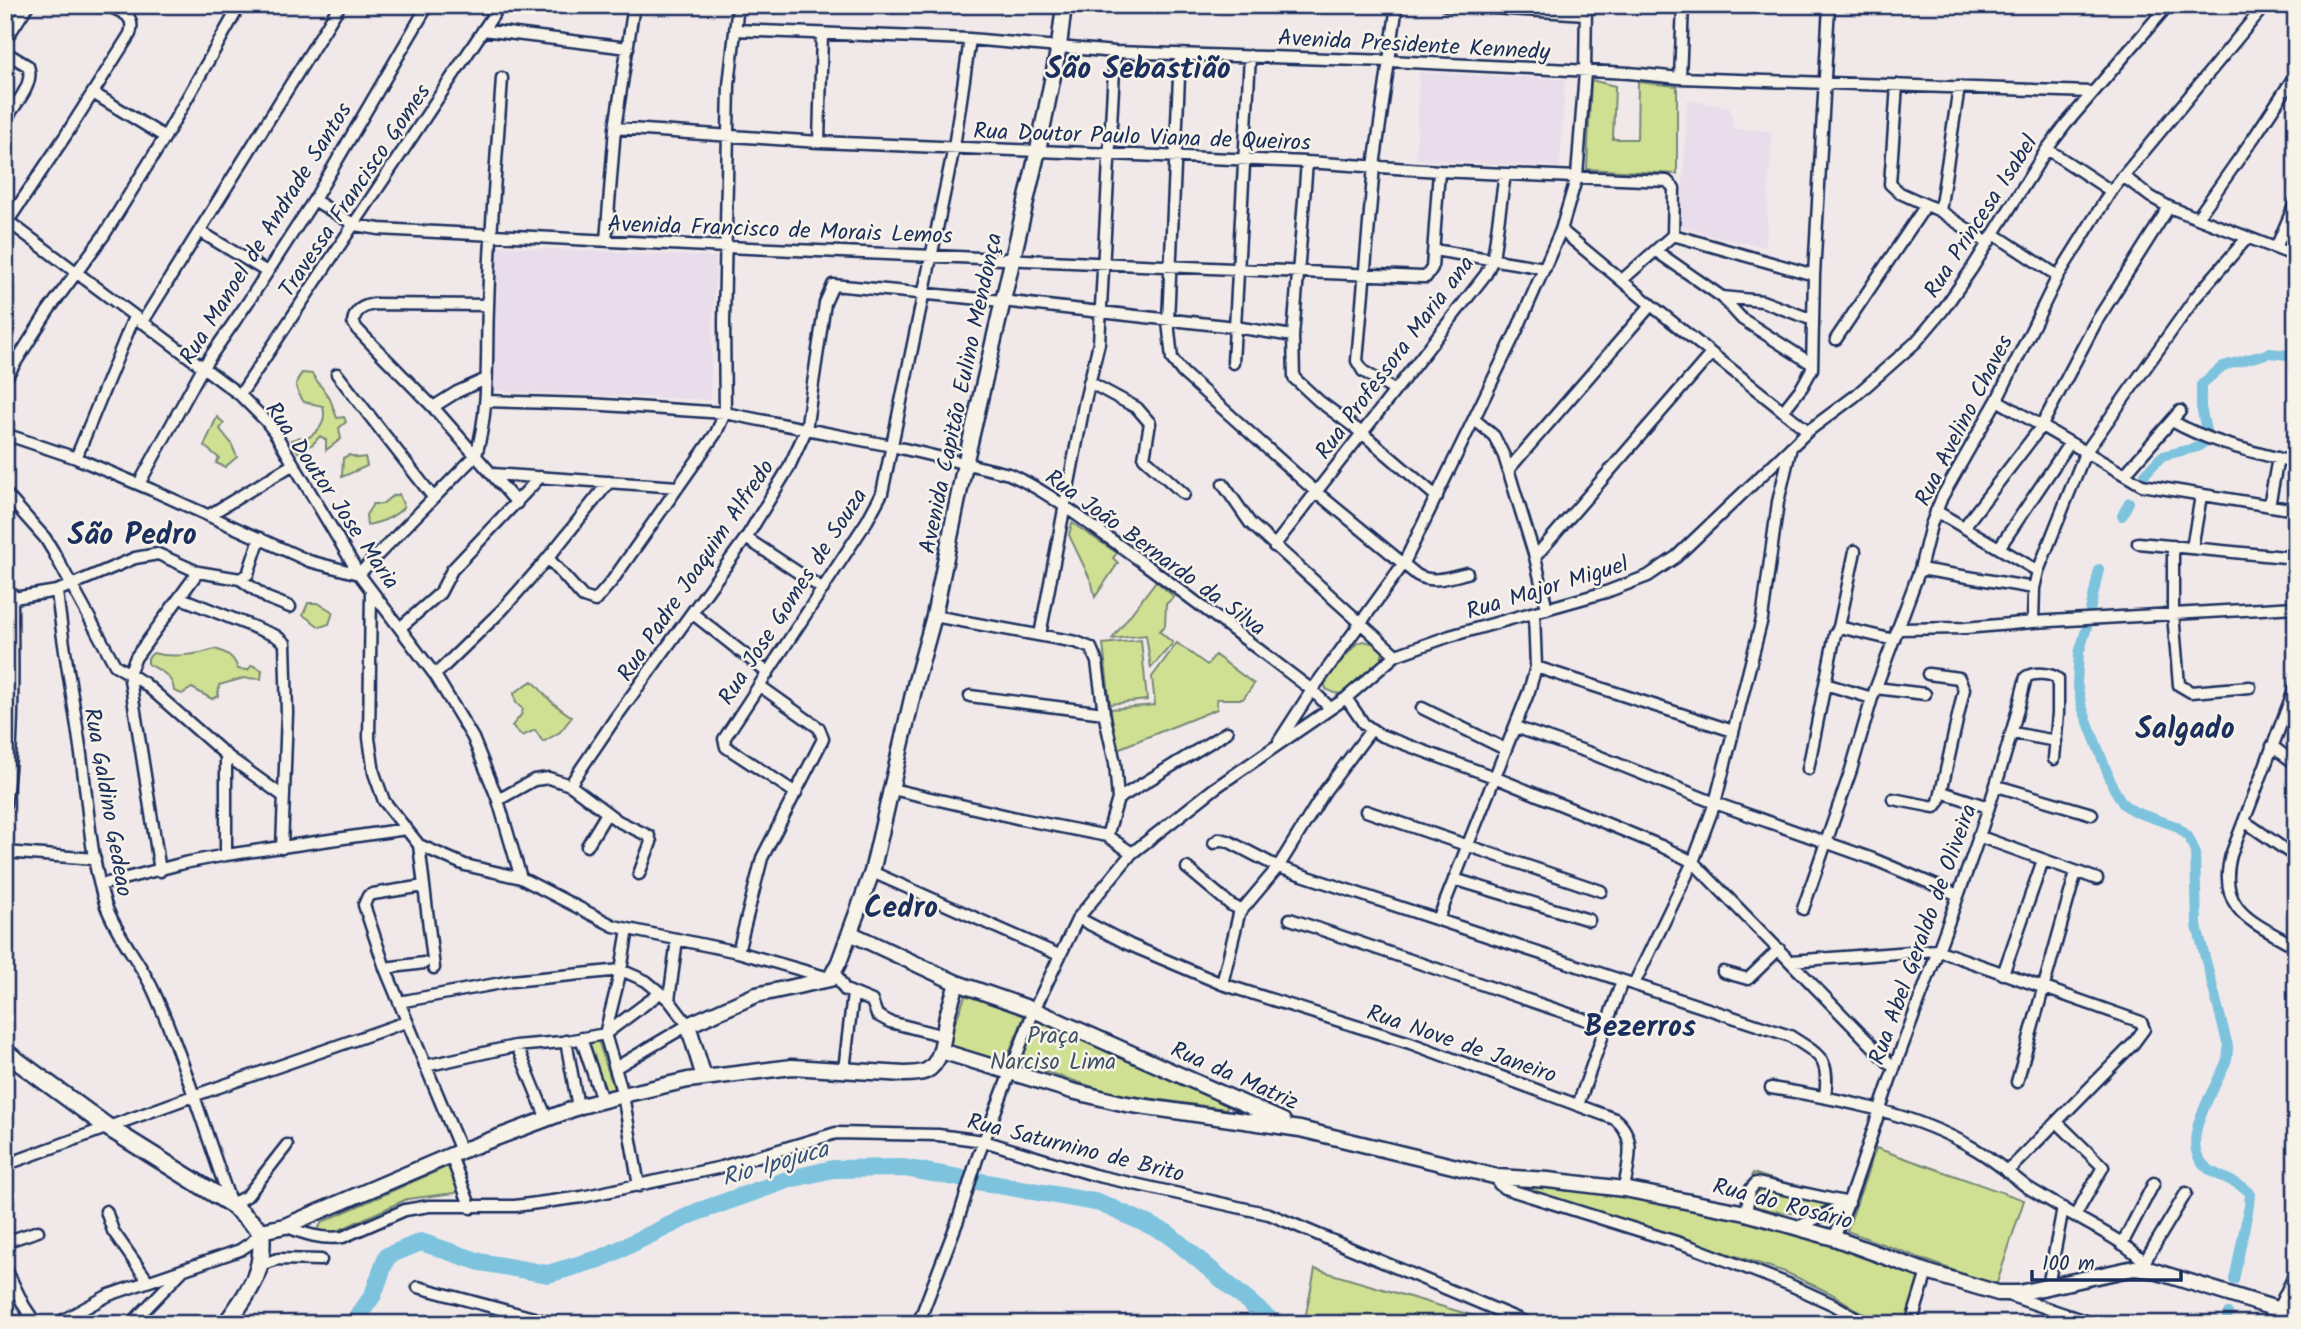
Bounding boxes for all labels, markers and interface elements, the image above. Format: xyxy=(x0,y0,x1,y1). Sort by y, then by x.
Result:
street label: Avenida Presidente Kennedy xyxy=(1277,21,1551,71)
district label: São Sebastião xyxy=(1045,46,1231,94)
street label: Travessa Francisco Gomes xyxy=(270,77,441,305)
street label: Rua Manoel de Andrade Santos xyxy=(171,95,363,372)
street label: Rua Doutor Paulo Viana de Queiros xyxy=(972,114,1312,162)
street label: Rua Princesa Isabel xyxy=(1915,128,2048,306)
street label: Avenida Francisco de Morais Lemos xyxy=(607,207,953,255)
street label: Avenida Capitão Eulino Mendonça xyxy=(910,230,1014,557)
street label: Rua Professora Maria ana xyxy=(1307,249,1484,468)
street label: Rua Avelino Chaves xyxy=(1906,329,2024,513)
street label: Rua Doutor Jose Maria xyxy=(255,395,408,598)
street label: Rua Padre Joaquim Alfredo xyxy=(609,453,785,690)
street label: Rua João Bernardo da Silva xyxy=(1037,461,1273,646)
street label: Rua Jose Gomes de Souza xyxy=(710,481,878,713)
district label: São Pedro xyxy=(67,512,197,560)
street label: Rua Major Miguel xyxy=(1462,547,1634,631)
street label: Rua Galdino Gedeao xyxy=(73,705,141,900)
district label: Salgado xyxy=(2135,706,2235,754)
street label: Rua Abel Geraldo de Oliveira xyxy=(1860,799,1988,1070)
district label: Cedro xyxy=(864,885,938,933)
street label: Rua Nove de Janeiro xyxy=(1362,996,1561,1094)
district label: Bezerros xyxy=(1584,1004,1696,1052)
park label: Praça Narciso Lima xyxy=(990,1019,1116,1081)
street label: Rua da Matriz xyxy=(1164,1033,1304,1121)
street label: Rua Saturnino de Brito xyxy=(963,1105,1188,1193)
water label: Rio Ipojuca xyxy=(717,1130,835,1198)
street label: Rua do Rosário xyxy=(1708,1169,1857,1241)
scale bar xyxy=(2032,1238,2180,1282)
text: 100 m xyxy=(2042,1248,2095,1281)

